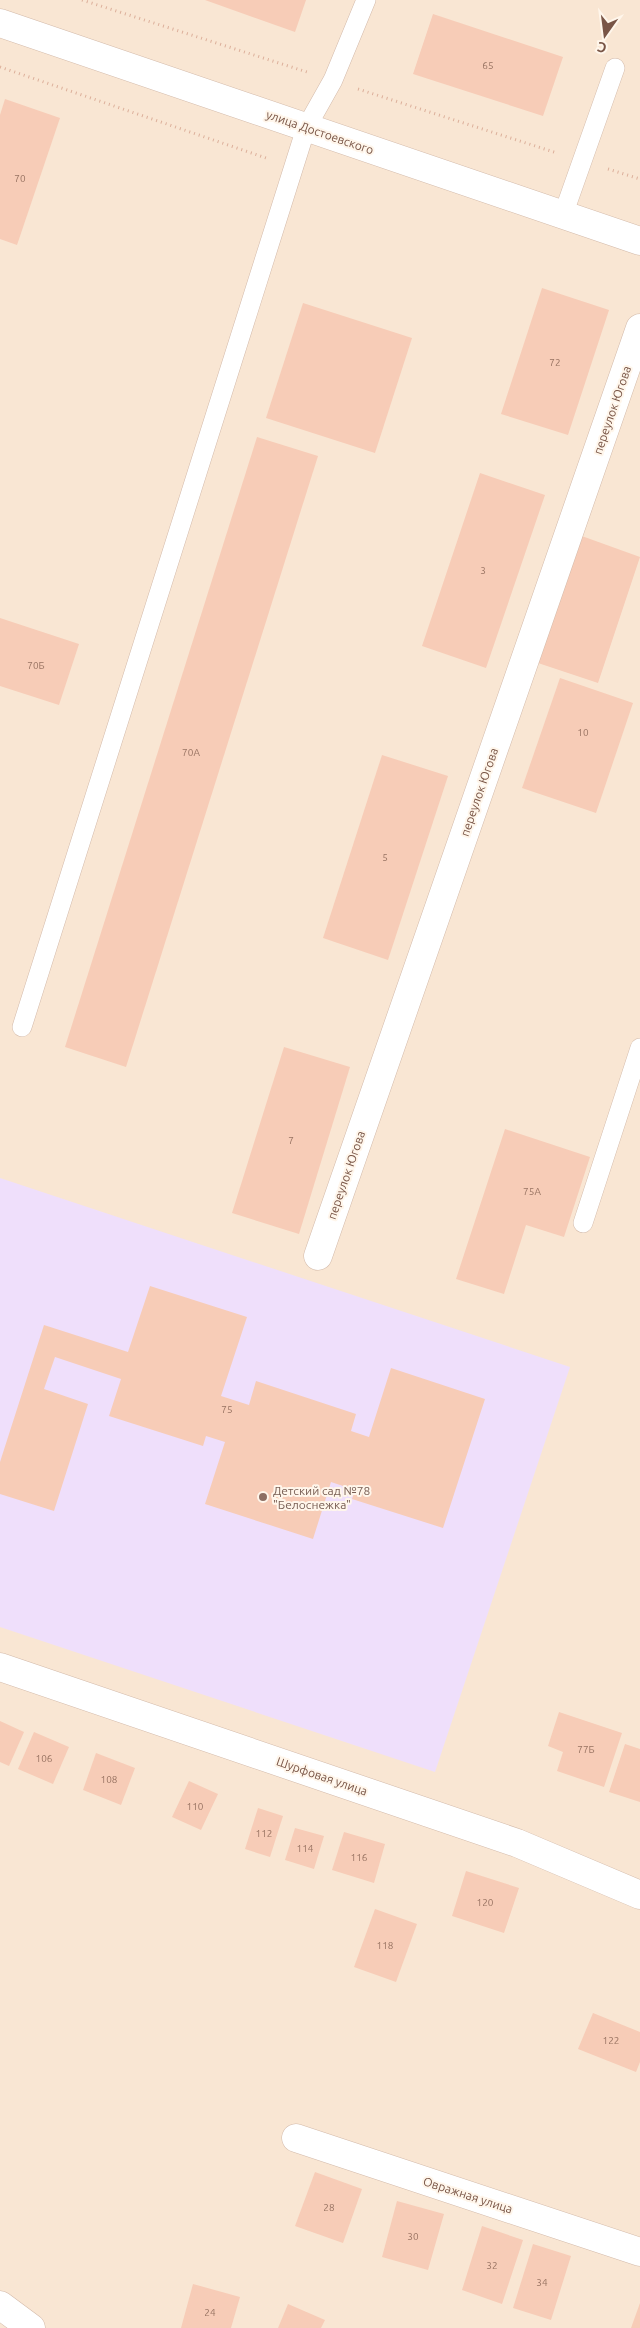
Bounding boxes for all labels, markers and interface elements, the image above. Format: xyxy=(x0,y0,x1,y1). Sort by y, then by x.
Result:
north arrow xyxy=(580,10,630,60)
text: С xyxy=(596,39,608,56)
house number: 65 xyxy=(482,60,494,71)
street label: улица Достоевского xyxy=(265,108,375,156)
house number: 70 xyxy=(14,173,26,184)
house number: 72 xyxy=(549,357,561,368)
street label: переулок Югова xyxy=(591,364,633,456)
house number: 3 xyxy=(480,565,486,576)
house number: 70Б xyxy=(27,660,45,671)
house number: 10 xyxy=(577,727,589,738)
street label: переулок Югова xyxy=(458,746,500,838)
house number: 70А xyxy=(182,747,200,758)
house number: 5 xyxy=(382,852,388,863)
street label: переулок Югова xyxy=(325,1129,367,1221)
house number: 7 xyxy=(288,1135,294,1146)
house number: 75А xyxy=(523,1186,541,1197)
house number: 75 xyxy=(221,1404,233,1415)
place label: Детский сад №78 "Белоснежка" xyxy=(273,1484,371,1511)
marker: Детский сад №78 "Белоснежка" xyxy=(257,1491,269,1503)
house number: 77Б xyxy=(577,1744,595,1755)
house number: 106 xyxy=(36,1753,53,1764)
street label: Шурфовая улица xyxy=(275,1754,369,1798)
house number: 108 xyxy=(101,1774,118,1785)
house number: 110 xyxy=(187,1801,204,1812)
house number: 112 xyxy=(256,1828,272,1839)
house number: 114 xyxy=(297,1843,314,1854)
house number: 116 xyxy=(351,1852,368,1863)
house number: 120 xyxy=(477,1897,494,1908)
house number: 118 xyxy=(377,1940,394,1951)
house number: 122 xyxy=(603,2035,619,2046)
street label: Овражная улица xyxy=(422,2174,514,2216)
house number: 28 xyxy=(323,2202,335,2213)
house number: 30 xyxy=(407,2231,419,2242)
house number: 32 xyxy=(486,2260,498,2271)
house number: 34 xyxy=(536,2277,548,2288)
house number: 24 xyxy=(204,2307,216,2318)

